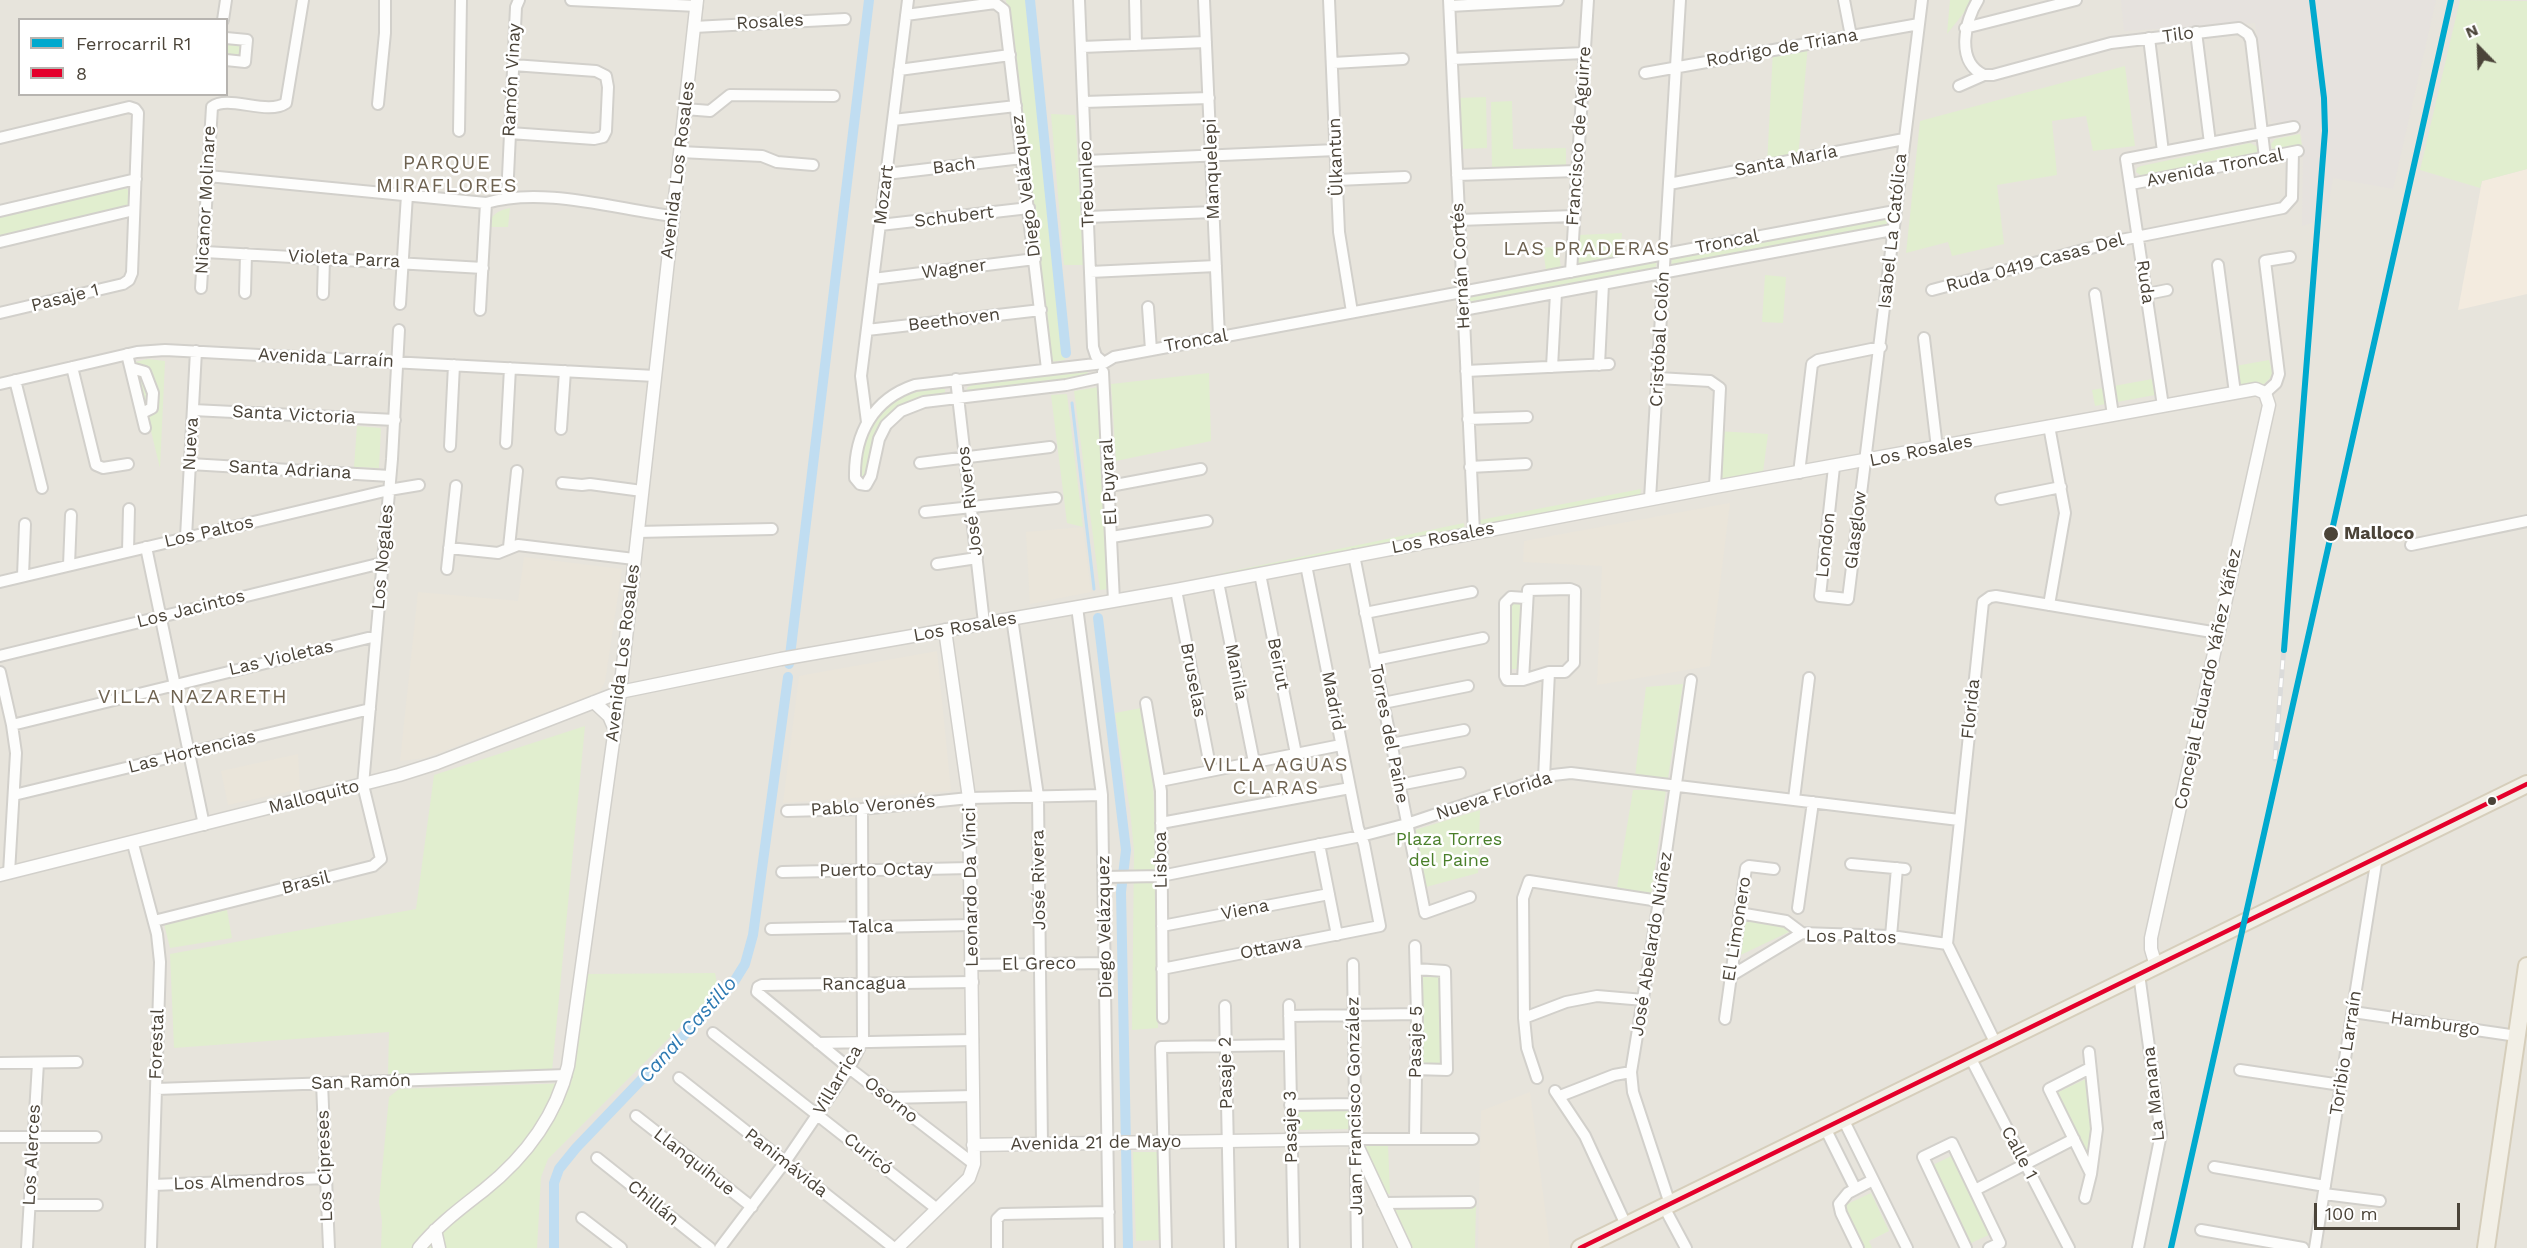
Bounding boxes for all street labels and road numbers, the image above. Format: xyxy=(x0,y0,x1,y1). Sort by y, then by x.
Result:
street label: Rosales xyxy=(736,9,804,35)
street label: Tilo xyxy=(2161,22,2195,48)
street label: Ramón Vinay xyxy=(498,23,526,137)
street label: Rodrigo de Triana xyxy=(1705,24,1859,72)
street label: Francisco de Aguirre xyxy=(1562,45,1596,227)
street label: Avenida Los Rosales xyxy=(656,80,700,260)
street label: Diego Velázquez xyxy=(1007,114,1045,258)
street label: Ülkantun xyxy=(1324,117,1348,197)
street label: Manquelepi xyxy=(1199,118,1225,220)
street label: Nicanor Molinare xyxy=(191,125,221,275)
street label: Trebunleo xyxy=(1075,140,1099,228)
street label: Santa María xyxy=(1733,140,1839,182)
street label: Avenida Troncal xyxy=(2145,144,2285,192)
street label: Isabel La Católica xyxy=(1874,152,1912,310)
street label: Bach xyxy=(931,153,977,179)
street label: Mozart xyxy=(870,164,898,226)
street label: Schubert xyxy=(913,201,995,233)
street label: Hernán Cortés xyxy=(1447,202,1475,330)
street label: Troncal xyxy=(1693,225,1761,259)
street label: Ruda 0419 Casas Del xyxy=(1944,229,2126,297)
street label: Violeta Parra xyxy=(287,245,401,273)
street label: Wagner xyxy=(920,254,988,284)
street label: Ruda xyxy=(2131,259,2159,305)
street label: Cristóbal Colón xyxy=(1646,271,1674,407)
street label: Pasaje 1 xyxy=(29,279,101,317)
street label: Beethoven xyxy=(907,304,1001,336)
street label: Troncal xyxy=(1162,325,1230,357)
street label: Avenida Larraín xyxy=(257,344,395,372)
street label: Santa Victoria xyxy=(232,401,356,429)
street label: Nueva xyxy=(179,417,203,471)
street label: Los Rosales xyxy=(1868,430,1974,472)
street label: El Puyaral xyxy=(1096,438,1122,526)
street label: José Riveros xyxy=(953,445,987,557)
street label: Santa Adriana xyxy=(228,456,352,484)
street label: Glasglow xyxy=(1840,490,1872,570)
street label: Los Nogales xyxy=(368,503,398,611)
street label: Los Paltos xyxy=(162,511,256,553)
street label: London xyxy=(1812,511,1840,579)
street label: Los Rosales xyxy=(1390,517,1496,559)
street label: Concejal Eduardo Yáñez Yáñez xyxy=(2170,546,2246,812)
street label: Avenida Los Rosales xyxy=(601,563,645,743)
street label: Los Jacintos xyxy=(135,585,247,633)
street label: Los Rosales xyxy=(912,607,1018,647)
street label: Las Violetas xyxy=(227,635,335,681)
street label: Beirut xyxy=(1262,636,1294,692)
street label: Bruselas xyxy=(1175,641,1211,719)
street label: Manila xyxy=(1220,642,1252,702)
street label: Torres del Paine xyxy=(1365,663,1413,805)
street label: Madrid xyxy=(1317,669,1349,733)
street label: Florida xyxy=(1957,678,1985,740)
street label: Las Hortencias xyxy=(126,726,258,778)
street label: Nueva Florida xyxy=(1433,767,1555,825)
street label: Malloquito xyxy=(266,775,362,819)
street label: Pablo Veronés xyxy=(810,791,936,821)
street label: Leonardo Da Vinci xyxy=(959,807,983,967)
street label: José Rivera xyxy=(1027,830,1051,930)
street label: Lisboa xyxy=(1150,831,1172,889)
street label: José Abelardo Núñez xyxy=(1627,850,1677,1038)
street label: Diego Velázquez xyxy=(1093,855,1117,999)
street label: Puerto Octay xyxy=(819,858,933,882)
street label: Brasil xyxy=(280,867,332,899)
street label: El Limonero xyxy=(1718,875,1756,983)
street label: Viena xyxy=(1219,895,1271,925)
street label: Talca xyxy=(848,916,894,938)
street label: Los Paltos xyxy=(1805,925,1897,949)
street label: Ottawa xyxy=(1238,931,1304,965)
street label: El Greco xyxy=(1002,953,1076,975)
street label: Rancagua xyxy=(822,972,906,996)
street label: Toribio Larraín xyxy=(2325,989,2367,1117)
street label: Juan Francisco González xyxy=(1342,996,1368,1216)
street label: Pasaje 5 xyxy=(1405,1006,1427,1078)
street label: Hamburgo xyxy=(2389,1007,2481,1041)
street label: Forestal xyxy=(145,1008,169,1080)
street label: Pasaje 2 xyxy=(1215,1036,1237,1110)
street label: Villarrica xyxy=(809,1041,867,1119)
street label: La Manana xyxy=(2138,1046,2170,1142)
street label: San Ramón xyxy=(311,1069,411,1095)
street label: Osorno xyxy=(860,1072,922,1128)
street label: Pasaje 3 xyxy=(1280,1090,1302,1164)
street label: Los Alerces xyxy=(19,1104,45,1206)
street label: Los Cipreses xyxy=(312,1110,338,1222)
street label: Calle 1 xyxy=(1996,1123,2042,1183)
street label: Llanquihue xyxy=(649,1124,739,1200)
street label: Panimávida xyxy=(740,1124,832,1202)
street label: Curicó xyxy=(839,1128,897,1180)
street label: Avenida 21 de Mayo xyxy=(1010,1131,1182,1155)
street label: Los Almendros xyxy=(173,1169,305,1195)
street label: Chillán xyxy=(623,1176,683,1230)

